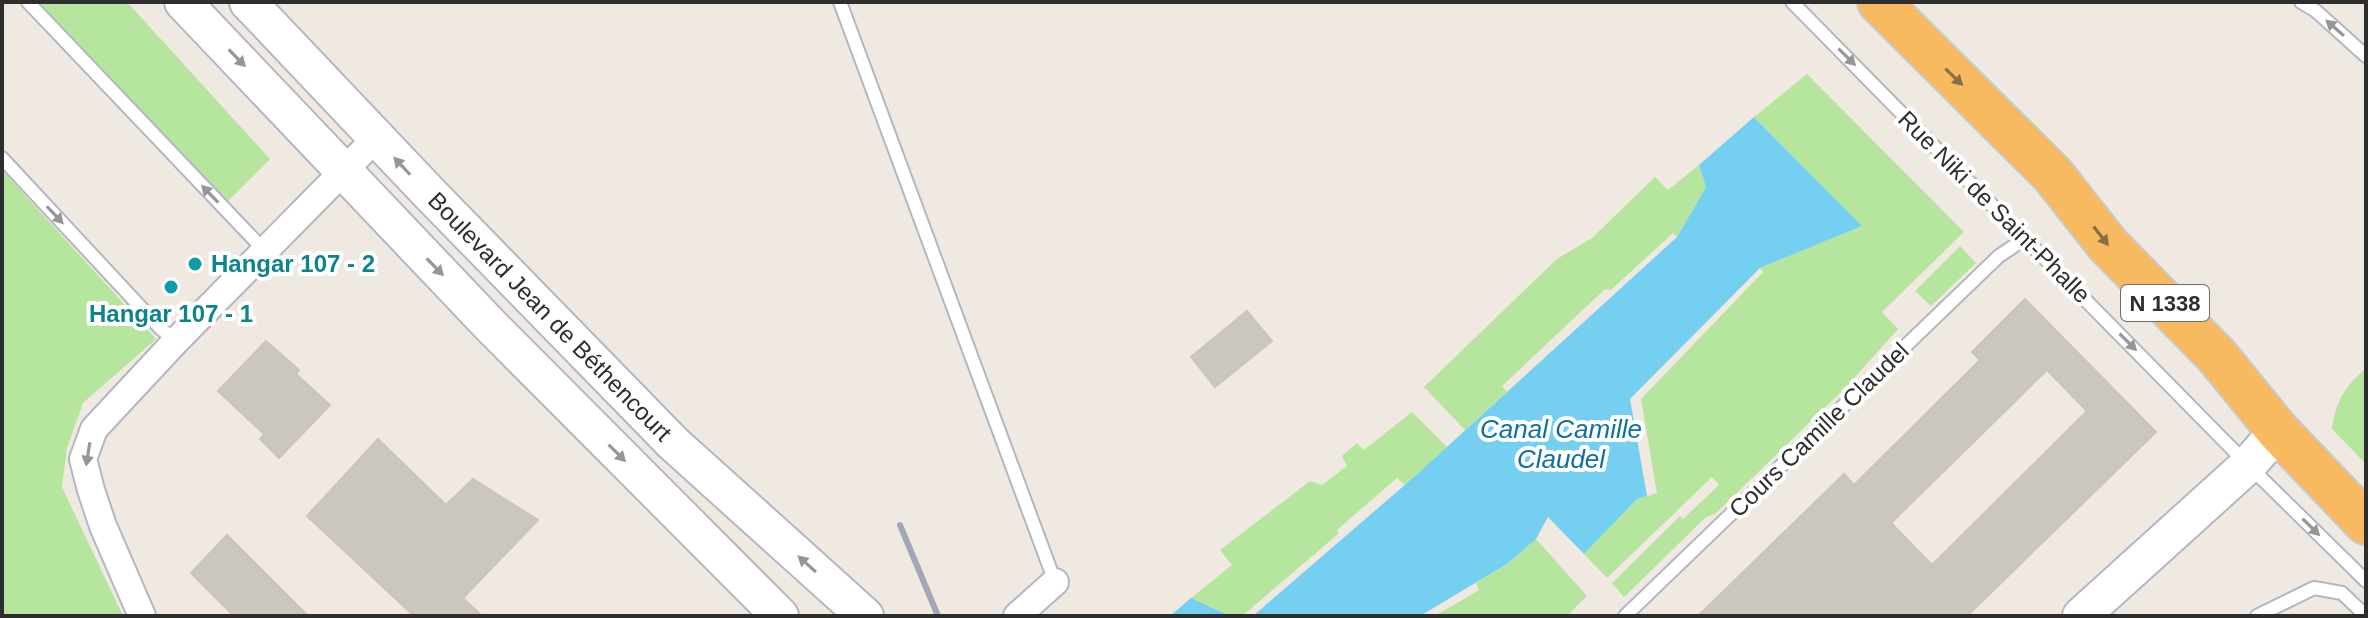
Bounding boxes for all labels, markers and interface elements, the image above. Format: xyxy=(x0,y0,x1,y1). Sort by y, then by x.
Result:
one-way arrow xyxy=(2325,20,2345,37)
one-way arrow xyxy=(227,48,245,67)
one-way arrow xyxy=(1837,48,1856,67)
one-way arrow xyxy=(1944,68,1963,86)
street label: Rue Niki de Saint-Phalle xyxy=(1893,105,2096,308)
one-way arrow xyxy=(394,156,412,175)
one-way arrow xyxy=(201,185,220,204)
street label: Boulevard Jean de Béthencourt xyxy=(423,187,677,446)
one-way arrow xyxy=(45,205,63,224)
one-way arrow xyxy=(2092,226,2109,246)
place label: Hangar 107 - 2 xyxy=(211,250,375,277)
marker: Hangar 107 - 2 xyxy=(186,255,204,273)
one-way arrow xyxy=(425,257,444,276)
marker: Hangar 107 - 1 xyxy=(162,278,180,296)
road number: N 1338 xyxy=(2121,285,2209,321)
place label: Hangar 107 - 1 xyxy=(89,300,253,327)
one-way arrow xyxy=(2118,332,2137,351)
street label: Cours Camille Claudel xyxy=(1723,337,1914,522)
water label: Canal Camille Claudel xyxy=(1480,414,1642,474)
one-way arrow xyxy=(81,441,93,466)
one-way arrow xyxy=(607,443,626,462)
one-way arrow xyxy=(2301,517,2320,536)
one-way arrow xyxy=(798,555,817,573)

